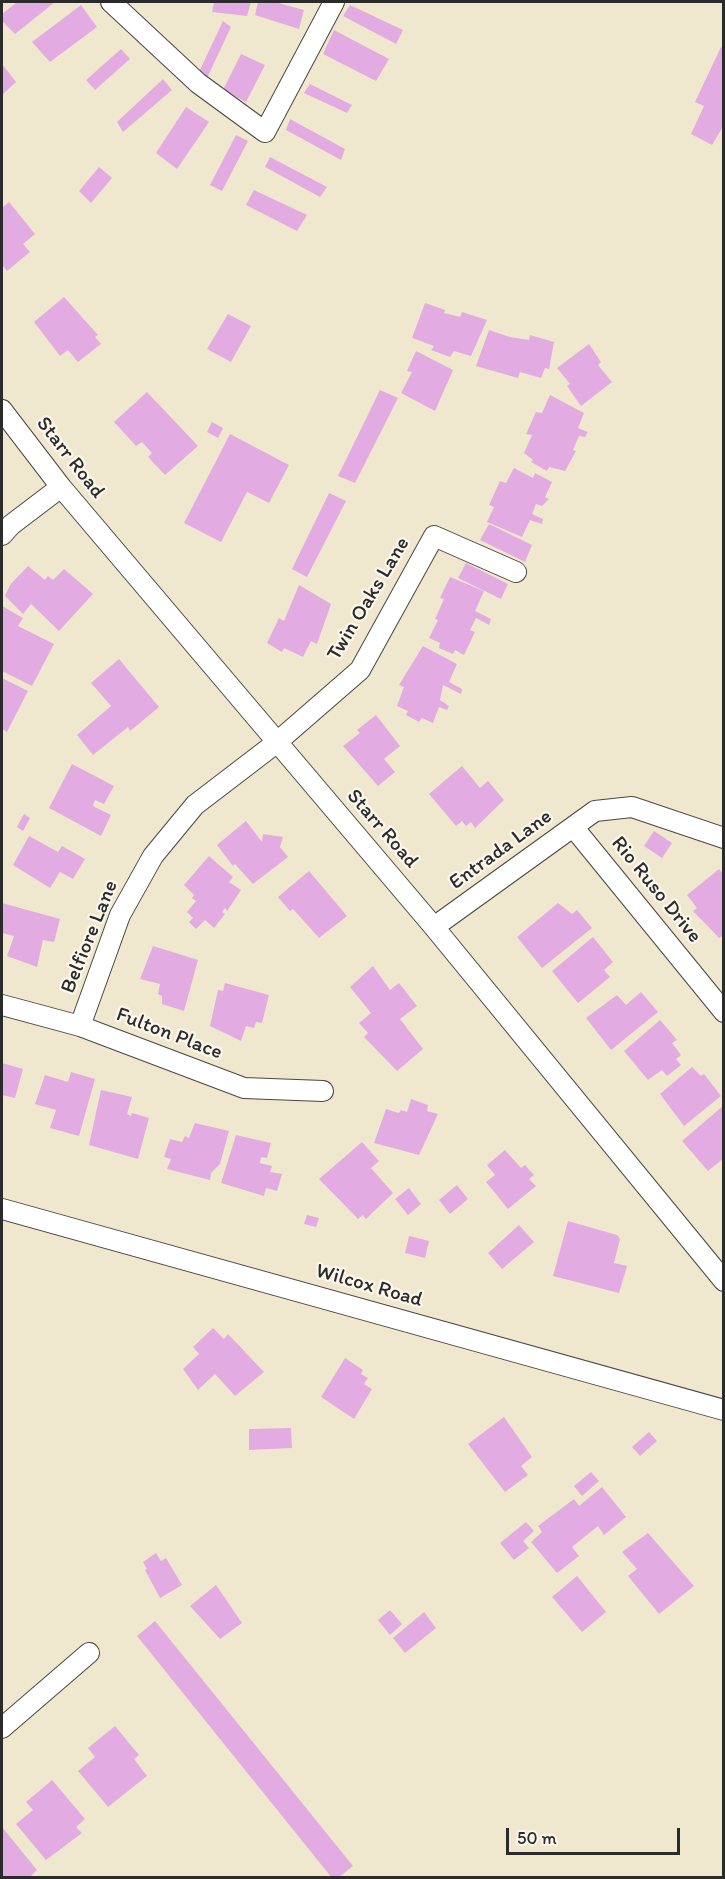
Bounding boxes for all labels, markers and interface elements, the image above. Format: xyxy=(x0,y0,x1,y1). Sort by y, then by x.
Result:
street label: Starr Road xyxy=(30,412,110,504)
street label: Twin Oaks Lane xyxy=(322,533,416,665)
street label: Starr Road xyxy=(341,784,423,874)
street label: Entrada Lane xyxy=(445,804,557,896)
street label: Rio Ruso Drive xyxy=(605,832,707,948)
street label: Belfiore Lane xyxy=(56,877,124,997)
street label: Fulton Place xyxy=(112,1002,226,1066)
street label: Wilcox Road xyxy=(313,1259,425,1313)
scale bar xyxy=(509,1816,683,1854)
text: 50 m xyxy=(517,1827,557,1849)

